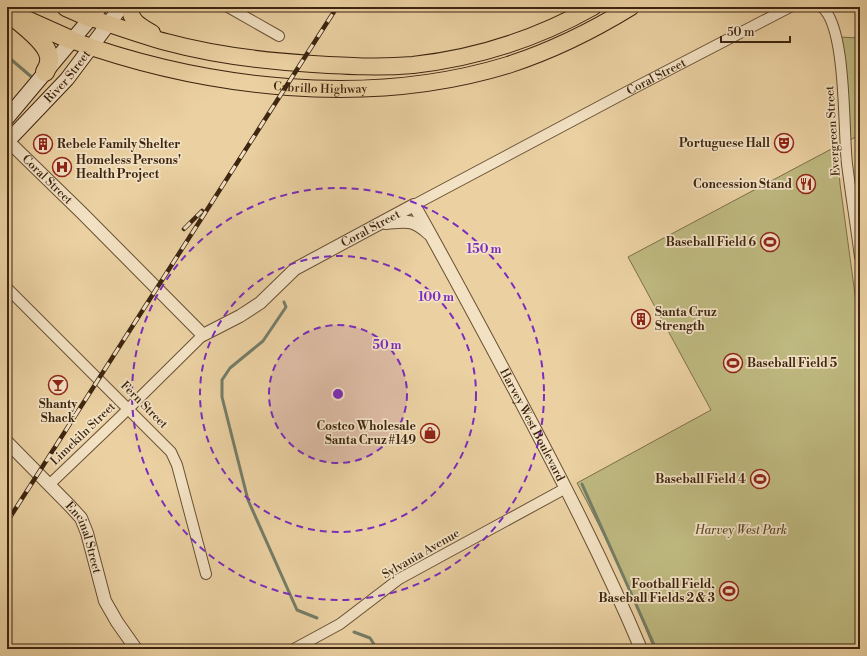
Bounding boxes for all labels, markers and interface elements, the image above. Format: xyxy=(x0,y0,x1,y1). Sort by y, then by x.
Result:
scale bar xyxy=(721,18,790,44)
text: 50 m xyxy=(727,25,755,40)
street label: River Street xyxy=(41,47,94,106)
street label: Coral Street xyxy=(624,55,689,98)
street label: Cabrillo Highway xyxy=(273,78,368,96)
street label: Evergreen Street xyxy=(822,84,844,177)
theatre icon: Portuguese Hall xyxy=(773,132,795,154)
building icon: Rebele Family Shelter xyxy=(32,133,54,155)
place label: Portuguese Hall xyxy=(679,136,770,151)
place label: Rebele Family Shelter xyxy=(57,137,180,152)
street label: Coral Street xyxy=(19,151,76,208)
place label: Homeless Persons' Health Project xyxy=(76,153,181,182)
hospital icon: Homeless Persons' Health Project xyxy=(51,156,73,178)
restaurant icon: Concession Stand xyxy=(795,173,817,195)
place label: Concession Stand xyxy=(693,177,792,192)
street label: Coral Street xyxy=(338,206,403,250)
sports icon: Baseball Field 6 xyxy=(759,231,781,253)
place label: Baseball Field 6 xyxy=(666,235,756,250)
text: 150 m xyxy=(467,242,501,257)
text: 100 m xyxy=(418,290,454,305)
place label: Santa Cruz Strength xyxy=(655,305,717,334)
building icon: Santa Cruz Strength xyxy=(630,308,652,330)
text: 50 m xyxy=(372,338,402,353)
sports icon: Baseball Field 5 xyxy=(722,352,744,374)
place label: Baseball Field 5 xyxy=(747,356,838,371)
street label: Harvey West Boulevard xyxy=(497,366,568,484)
bar icon: Shanty Shack xyxy=(47,374,69,396)
street label: Fern Street xyxy=(117,378,171,432)
centre of rings xyxy=(331,387,345,401)
place label: Shanty Shack xyxy=(39,397,78,426)
street label: Limekiln Street xyxy=(47,399,119,469)
place label: Costco Wholesale Santa Cruz #149 xyxy=(316,419,417,448)
shop icon: Costco Wholesale Santa Cruz #149 xyxy=(419,422,441,444)
sports icon: Baseball Field 4 xyxy=(749,468,771,490)
place label: Baseball Field 4 xyxy=(655,472,746,487)
street label: Encinal Street xyxy=(62,498,105,576)
park label: Harvey West Park xyxy=(694,523,787,538)
street label: Sylvania Avenue xyxy=(379,526,463,582)
place label: Football Field, Baseball Fields 2 & 3 xyxy=(598,577,715,606)
sports icon: Football Field, Baseball Fields 2 & 3 xyxy=(718,580,740,602)

